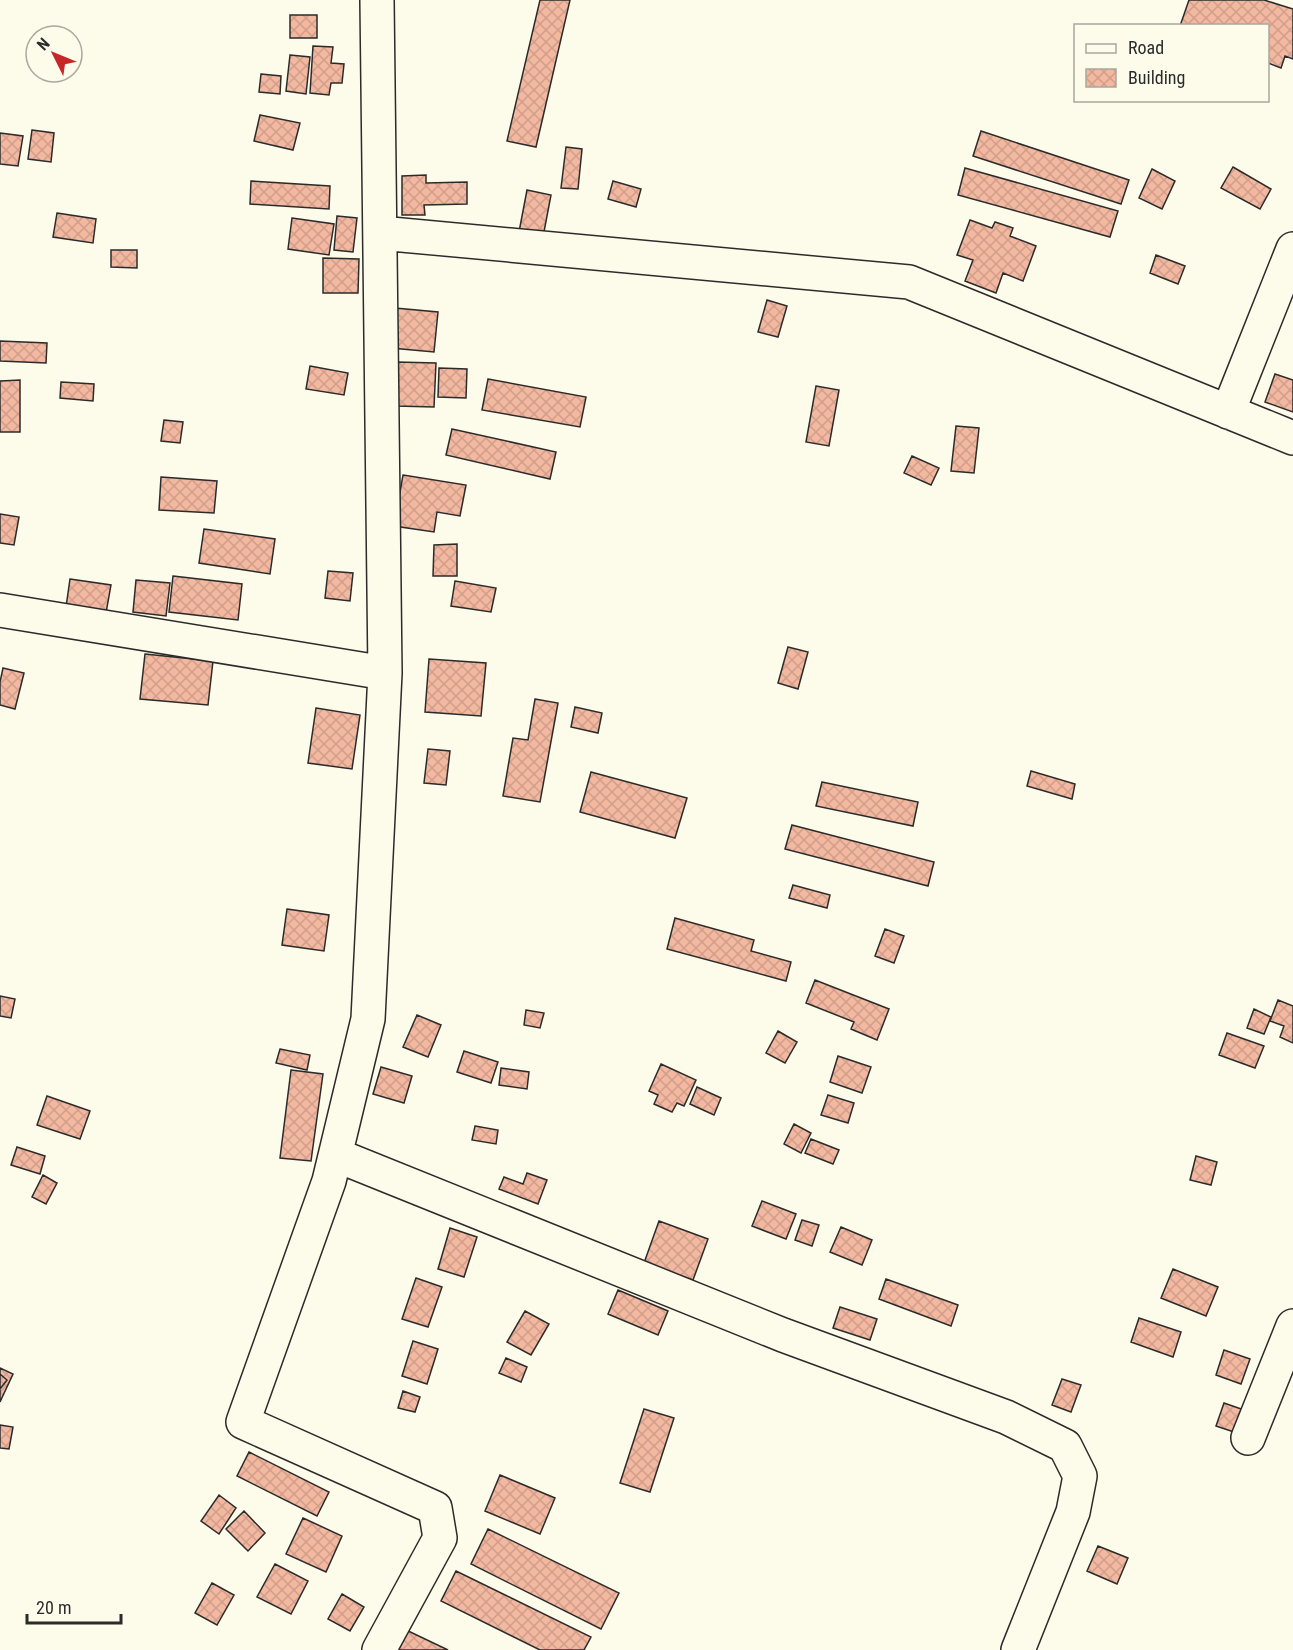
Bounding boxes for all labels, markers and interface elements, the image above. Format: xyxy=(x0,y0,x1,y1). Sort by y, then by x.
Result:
north arrow xyxy=(24,24,84,84)
legend xyxy=(1074,24,1269,102)
text: N xyxy=(33,34,54,54)
text: Road xyxy=(1128,37,1164,58)
text: Building xyxy=(1128,67,1185,88)
scale bar xyxy=(27,1587,122,1625)
text: 20 m xyxy=(36,1597,71,1618)

